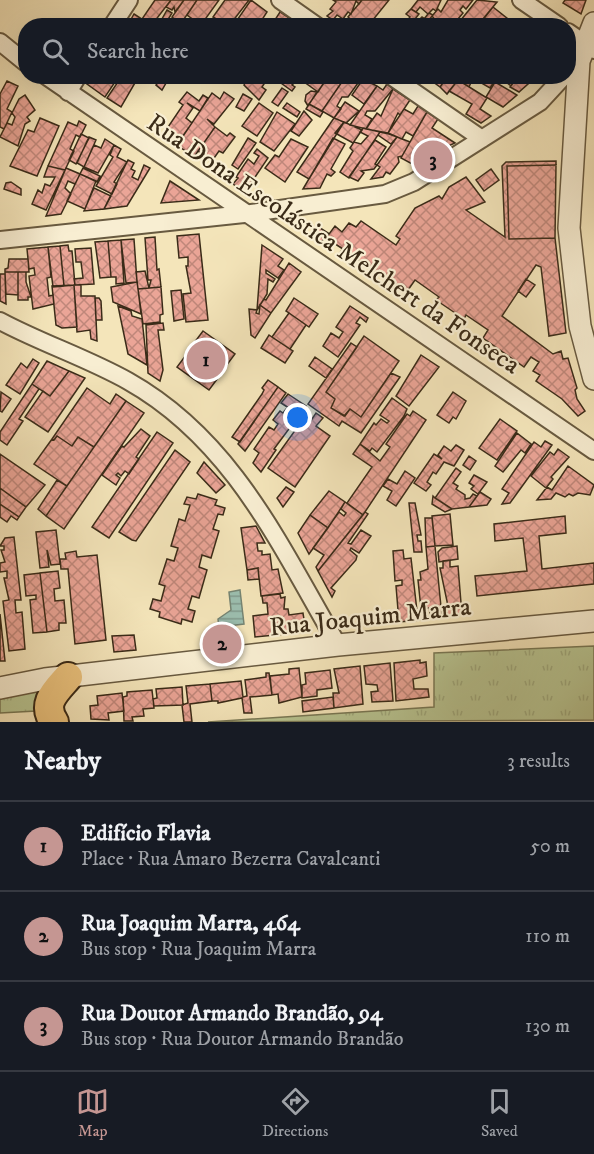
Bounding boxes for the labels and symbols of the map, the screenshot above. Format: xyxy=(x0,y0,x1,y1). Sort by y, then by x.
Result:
street label: Rua Dona Escolástica Melchert da Fonseca xyxy=(140,107,526,382)
pin: 3 xyxy=(414,138,452,182)
pin: 1 xyxy=(186,338,226,382)
your location xyxy=(283,403,312,432)
street label: Rua Joaquim Marra xyxy=(268,591,473,644)
pin: 2 xyxy=(202,622,242,666)

